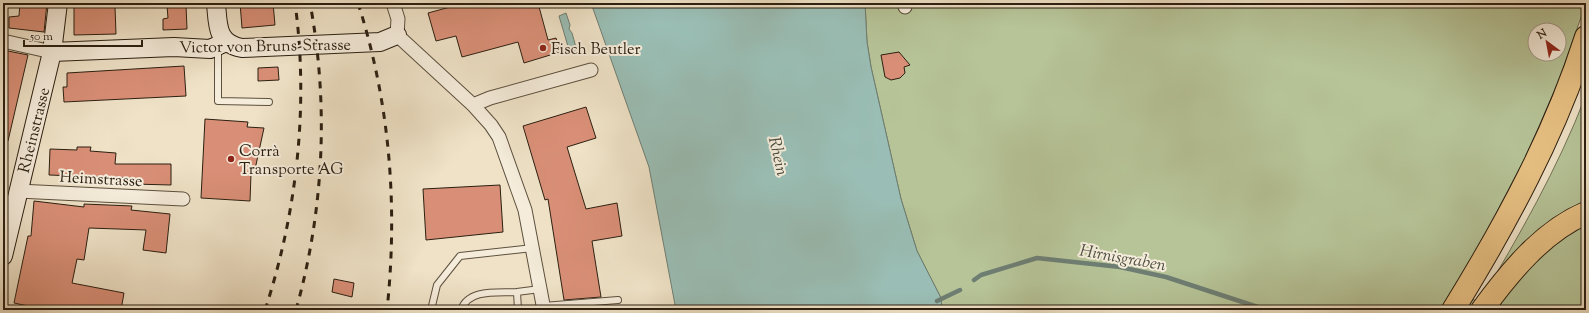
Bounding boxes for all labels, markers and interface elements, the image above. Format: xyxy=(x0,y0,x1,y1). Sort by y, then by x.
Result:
scale bar xyxy=(24,22,142,48)
north arrow xyxy=(1527,22,1567,62)
text: N xyxy=(1533,25,1550,44)
text: 50 m xyxy=(29,28,53,46)
street label: Victor von Bruns-Strasse xyxy=(179,35,351,60)
place label: Fisch Beutler xyxy=(551,39,640,62)
marker: Fisch Beutler xyxy=(538,43,548,53)
street label: Rheinstrasse xyxy=(14,85,57,176)
water label: Rhein xyxy=(761,135,793,178)
place label: Corrà Transporte AG xyxy=(239,141,343,182)
marker: Corrà Transporte AG xyxy=(226,154,236,164)
street label: Heimstrasse xyxy=(59,167,143,194)
water label: Hirnisgraben xyxy=(1078,240,1168,278)

